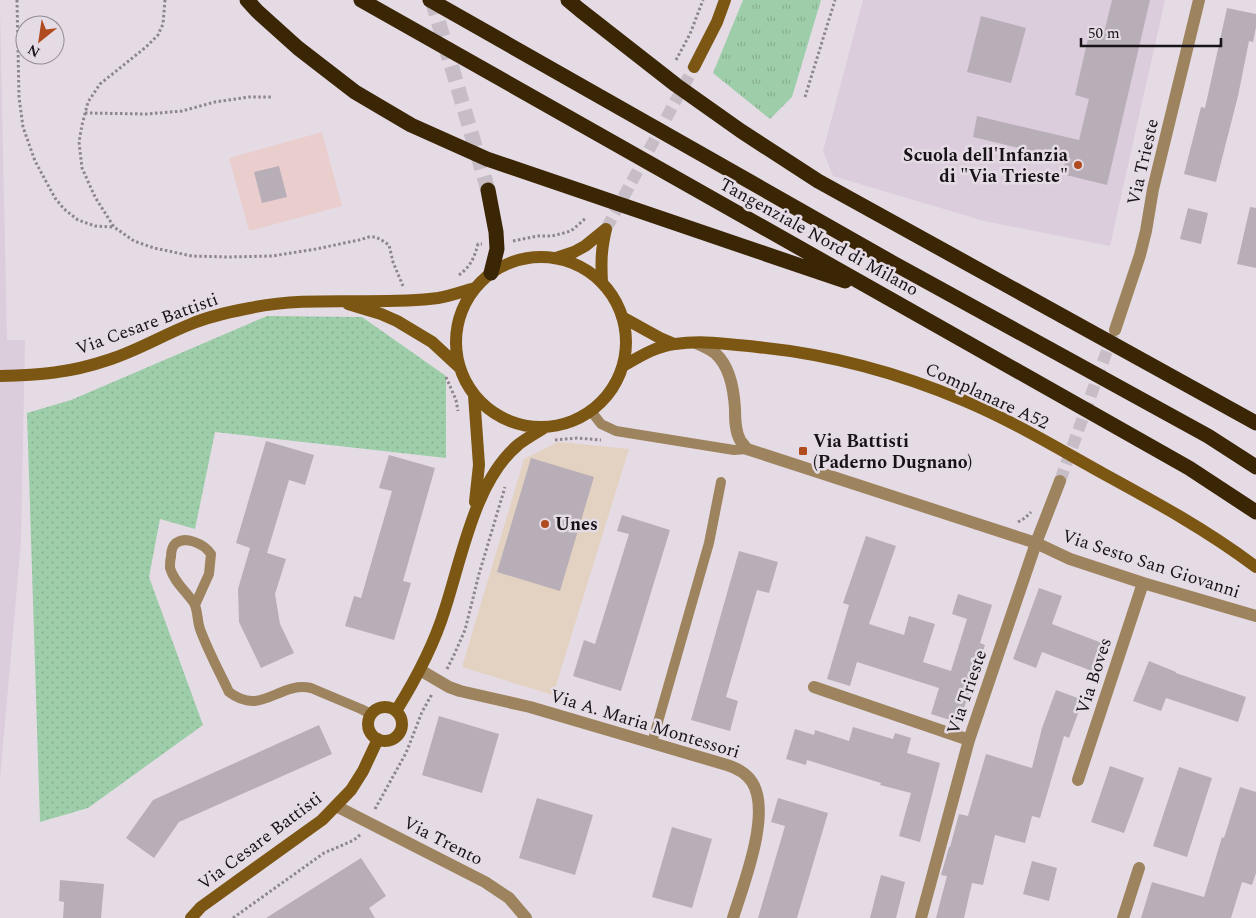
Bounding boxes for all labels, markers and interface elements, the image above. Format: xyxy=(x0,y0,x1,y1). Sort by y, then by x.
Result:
north arrow xyxy=(15,15,65,65)
scale bar xyxy=(1081,15,1221,47)
text: 50 m xyxy=(1088,22,1120,45)
text: N xyxy=(24,39,44,63)
street label: Via Trieste xyxy=(1120,116,1166,208)
place label: Scuola dell'Infanzia di "Via Trieste" xyxy=(903,142,1069,190)
marker: Scuola dell'Infanzia di "Via Trieste" xyxy=(1072,159,1084,171)
street label: Tangenziale Nord di Milano xyxy=(714,171,924,303)
street label: Via Cesare Battisti xyxy=(72,286,222,362)
street label: Complanare A52 xyxy=(921,356,1053,436)
place label: Via Battisti (Paderno Dugnano) xyxy=(813,428,972,476)
marker: Via Battisti (Paderno Dugnano) xyxy=(797,445,809,457)
place label: Unes xyxy=(555,511,598,538)
marker: Unes xyxy=(539,518,551,530)
street label: Via Sesto San Giovanni xyxy=(1058,522,1244,606)
street label: Via Boves xyxy=(1069,634,1119,718)
street label: Via Trieste xyxy=(940,646,994,738)
street label: Via A. Maria Montessori xyxy=(547,682,743,766)
street label: Via Cesare Battisti xyxy=(192,785,328,897)
street label: Via Trento xyxy=(398,809,488,873)

